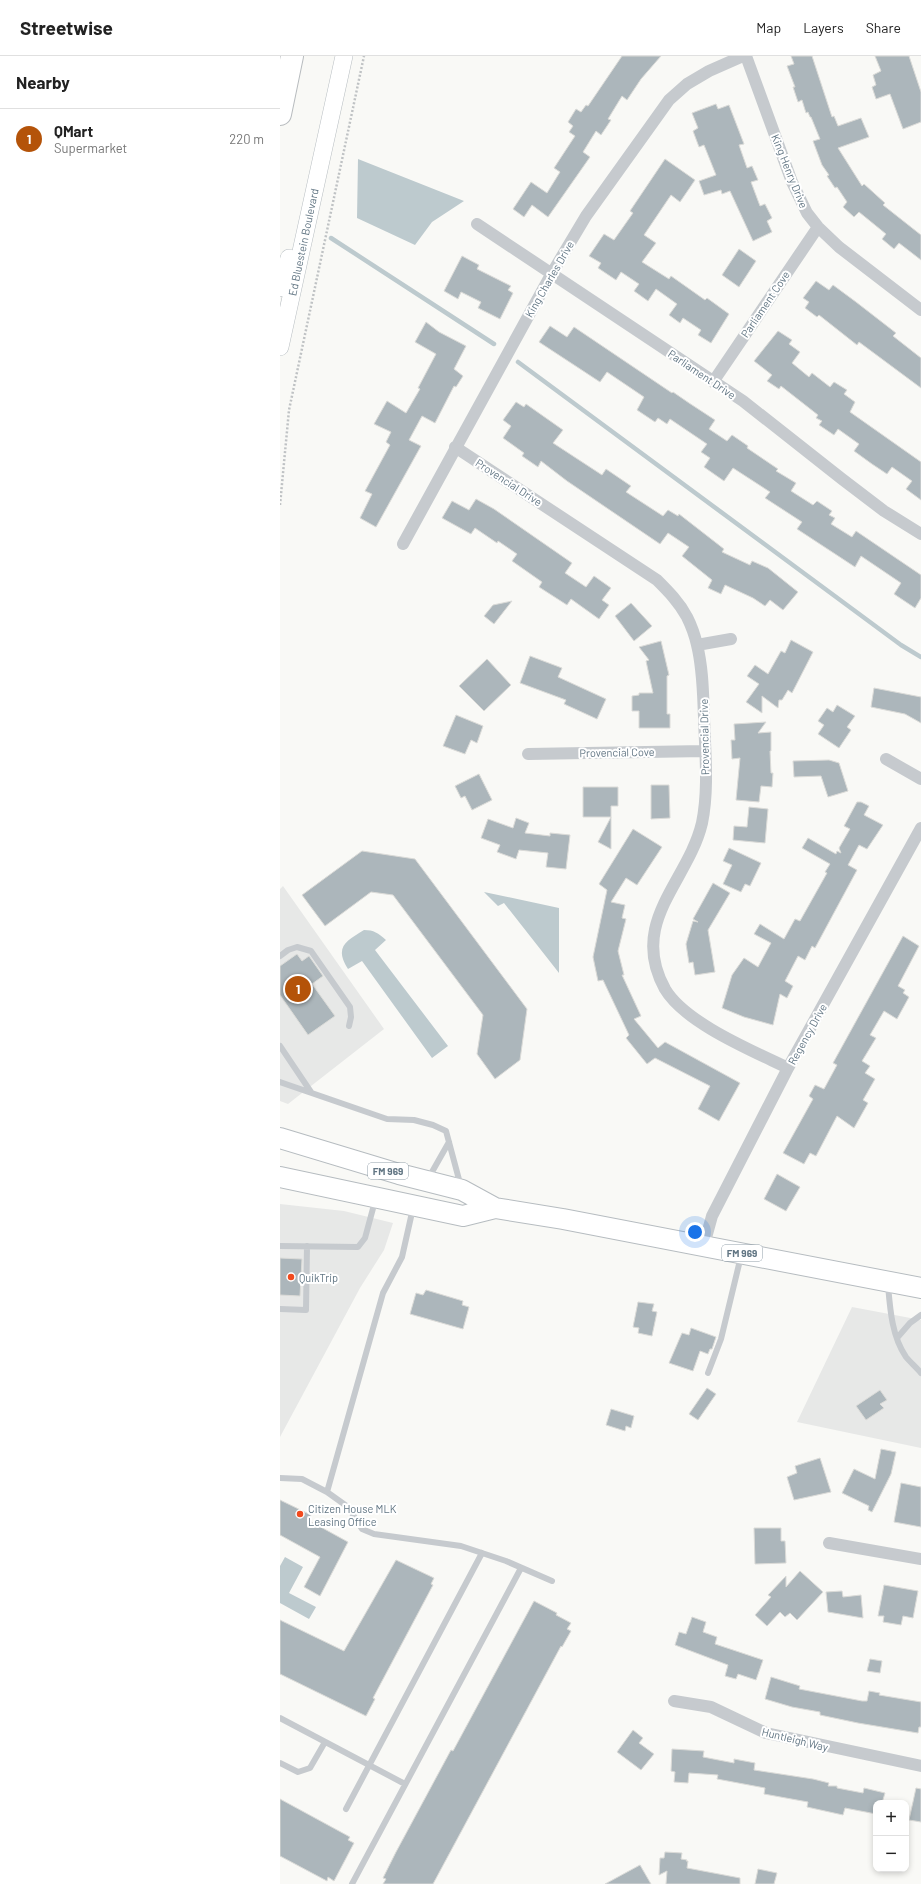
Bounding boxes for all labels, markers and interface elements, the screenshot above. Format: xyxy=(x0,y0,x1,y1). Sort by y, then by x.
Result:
text: Streetwise xyxy=(20,16,113,39)
text: Map xyxy=(756,19,781,36)
text: Layers xyxy=(803,19,844,36)
text: Share xyxy=(866,19,901,36)
text: Nearby xyxy=(16,72,70,92)
text: QMart xyxy=(54,122,93,140)
text: 1 xyxy=(27,131,31,147)
text: 220 m xyxy=(229,131,264,147)
street label: King Henry Drive xyxy=(769,132,811,210)
text: Supermarket xyxy=(54,140,127,156)
street label: Ed Bluestein Boulevard xyxy=(285,187,321,297)
street label: King Charles Drive xyxy=(522,238,576,320)
street label: Parliament Cove xyxy=(738,268,792,340)
street label: Parliament Drive xyxy=(666,347,738,401)
street label: Provencial Drive xyxy=(473,456,545,508)
street label: Provencial Drive xyxy=(697,699,711,775)
street label: Provencial Cove xyxy=(579,745,655,759)
pin: 1 xyxy=(285,974,311,1004)
street label: Regency Drive xyxy=(785,1001,829,1067)
road number: FM 969 xyxy=(368,1163,408,1179)
your location xyxy=(685,1222,705,1242)
road number: FM 969 xyxy=(722,1245,762,1261)
place label: QuikTrip xyxy=(299,1271,338,1284)
marker: QuikTrip xyxy=(286,1272,296,1282)
place label: Citizen House MLK Leasing Office xyxy=(308,1502,397,1528)
marker: Citizen House MLK Leasing Office xyxy=(295,1509,305,1519)
street label: Huntleigh Way xyxy=(760,1724,830,1754)
map controls xyxy=(873,1800,909,1872)
button: + xyxy=(873,1800,909,1836)
button: − xyxy=(873,1836,909,1872)

